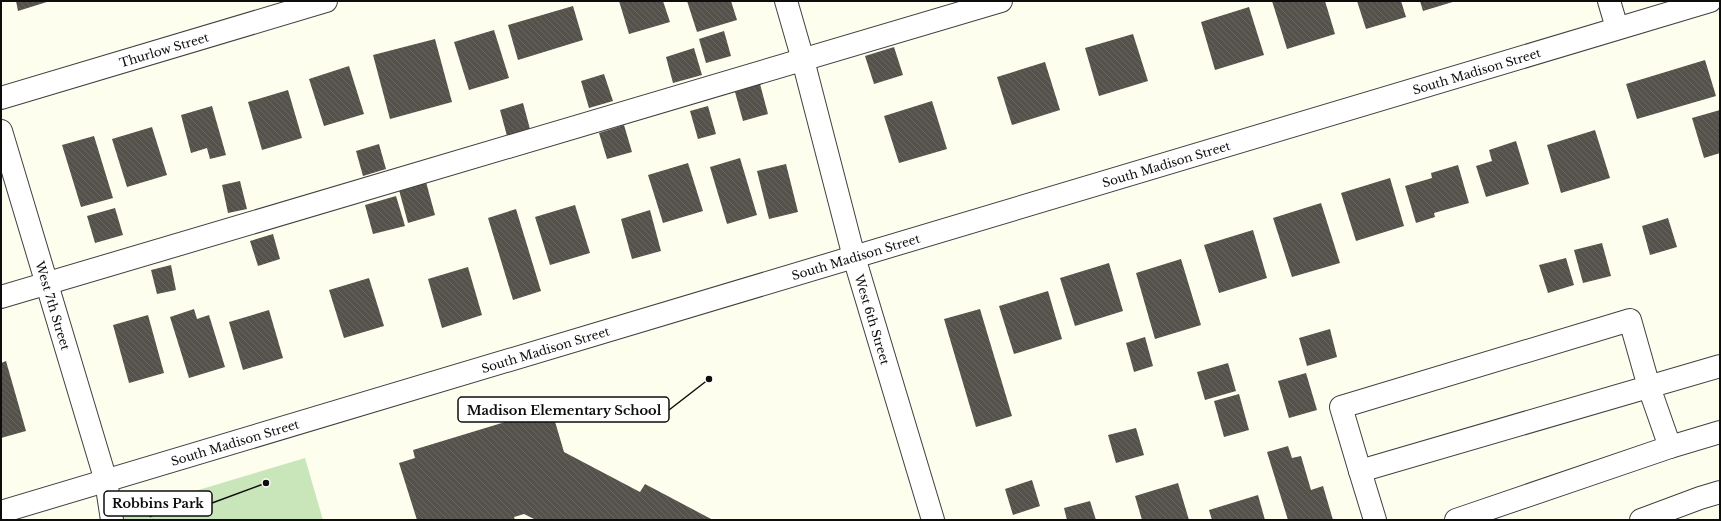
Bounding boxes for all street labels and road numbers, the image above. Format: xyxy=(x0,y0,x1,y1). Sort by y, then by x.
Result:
street label: Thurlow Street xyxy=(117,29,211,70)
street label: South Madison Street xyxy=(1411,44,1543,97)
street label: South Madison Street xyxy=(1100,137,1232,190)
street label: South Madison Street xyxy=(790,230,922,283)
street label: West 7th Street xyxy=(33,258,74,352)
street label: West 6th Street xyxy=(852,271,894,367)
street label: South Madison Street xyxy=(479,323,612,376)
street label: South Madison Street xyxy=(169,416,301,468)

